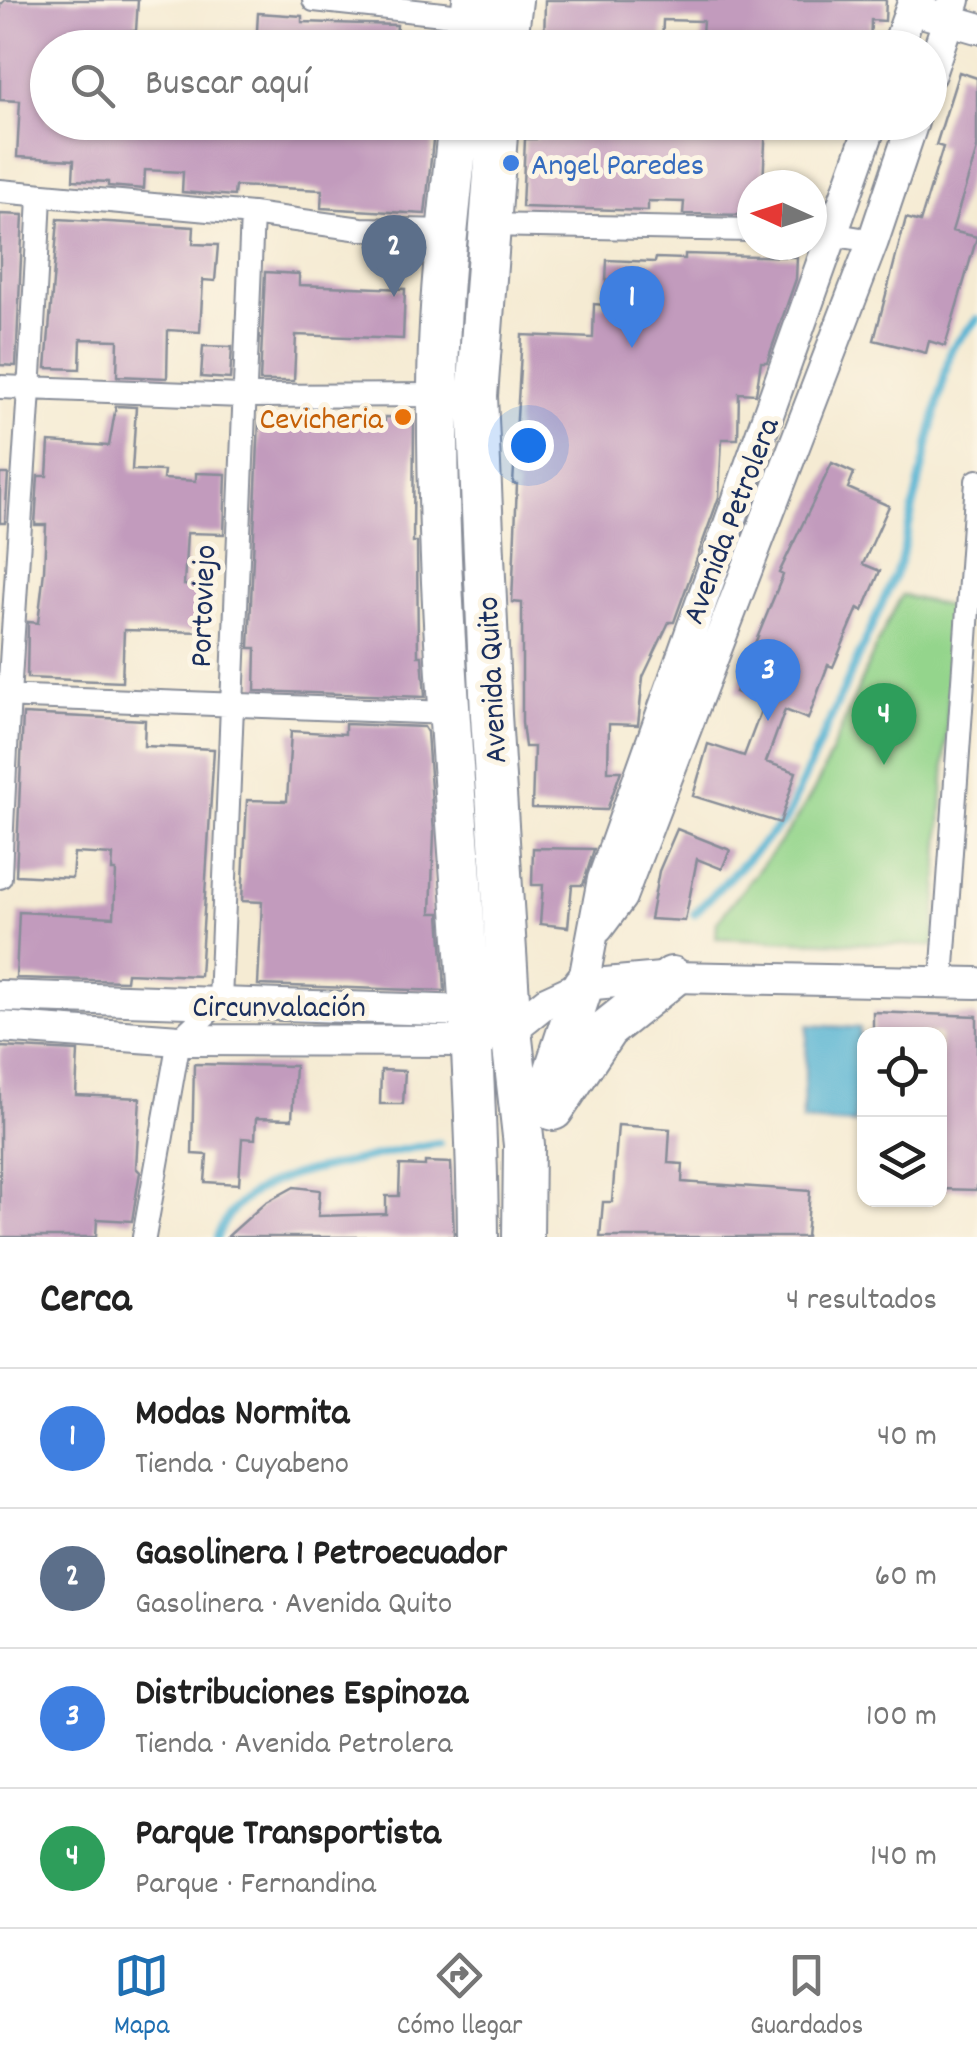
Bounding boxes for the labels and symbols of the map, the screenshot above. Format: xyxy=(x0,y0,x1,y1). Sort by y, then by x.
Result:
place label: Angel Paredes xyxy=(531,145,704,191)
marker: Angel Paredes xyxy=(500,152,522,174)
north arrow xyxy=(737,170,827,260)
pin: 2 xyxy=(362,214,426,297)
pin: 1 xyxy=(600,266,664,348)
place label: Cevicheria xyxy=(260,399,384,445)
marker: Cevicheria xyxy=(392,406,414,428)
street label: Avenida Petrolera xyxy=(673,411,795,632)
your location xyxy=(503,420,554,471)
street label: Portoviejo xyxy=(181,544,231,668)
street label: Avenida Quito xyxy=(468,595,522,764)
pin: 3 xyxy=(736,638,800,721)
pin: 4 xyxy=(852,682,916,765)
street label: Circunvalación xyxy=(192,987,366,1033)

